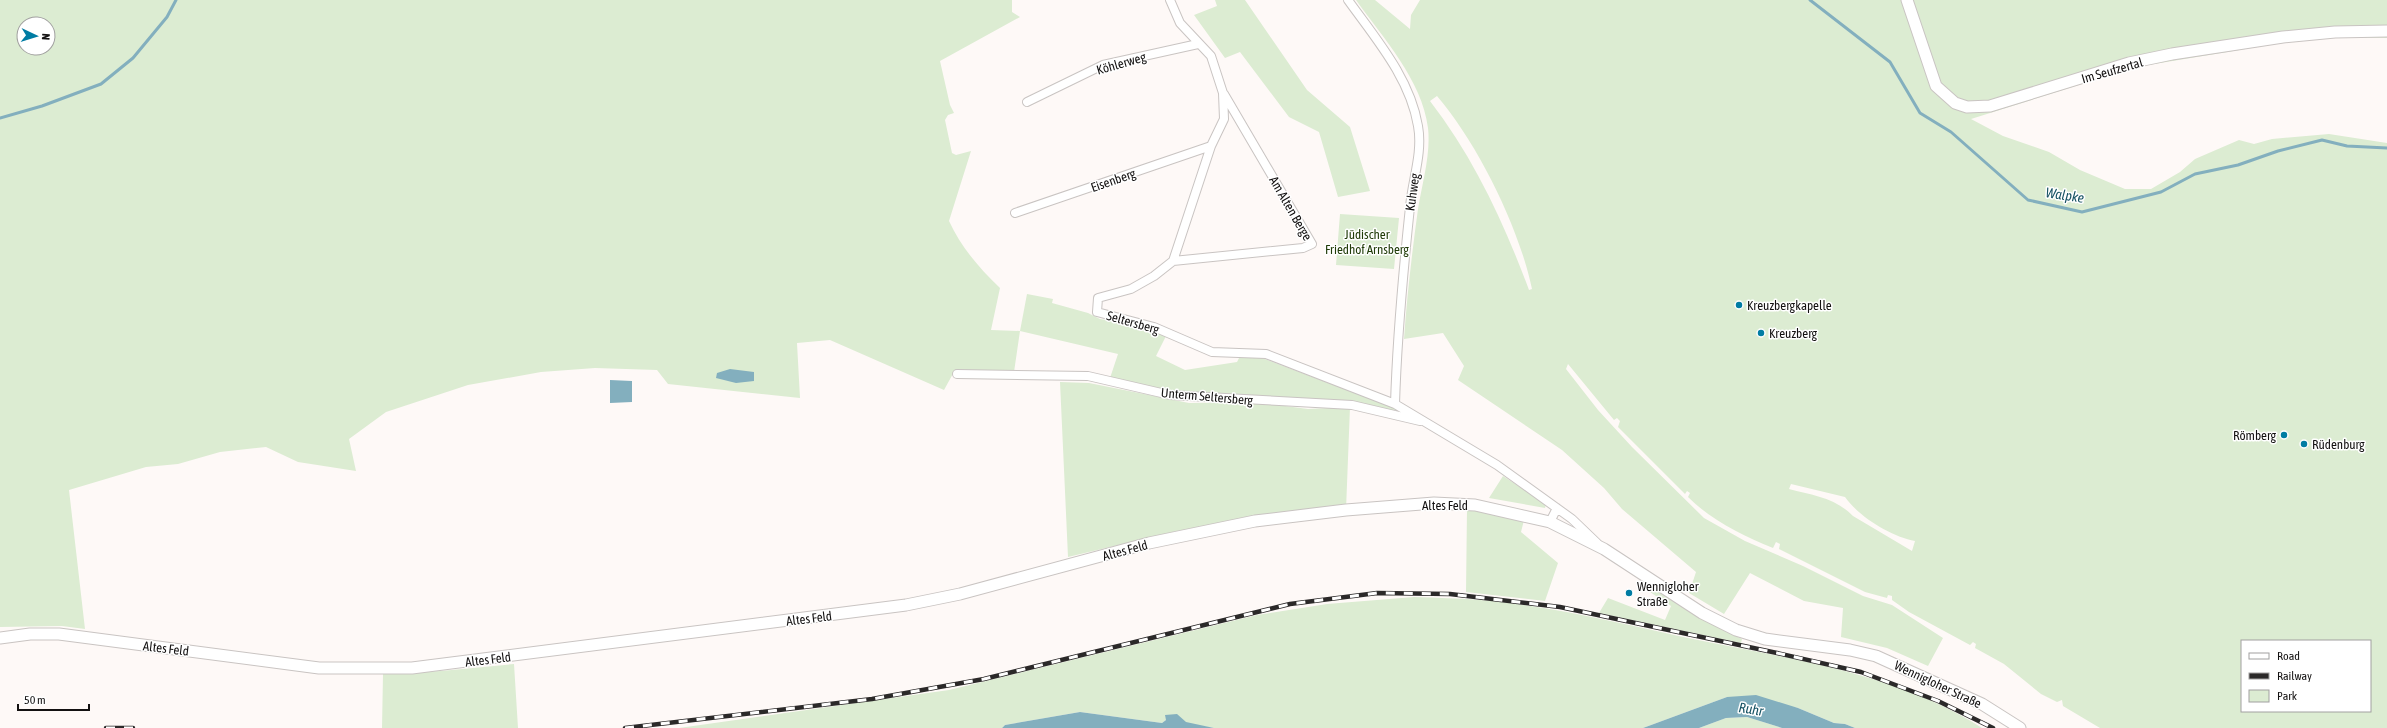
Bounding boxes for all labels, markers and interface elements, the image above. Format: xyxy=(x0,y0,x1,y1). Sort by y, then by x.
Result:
north arrow xyxy=(16,16,56,56)
text: N xyxy=(40,33,52,40)
street label: Köhlerweg xyxy=(1095,49,1148,78)
street label: Im Seufzertal xyxy=(2080,54,2145,86)
street label: Eisenberg xyxy=(1089,166,1138,195)
street label: Kuhweg xyxy=(1402,172,1423,212)
street label: Am Alten Berge xyxy=(1266,173,1315,243)
water label: Walpke xyxy=(2045,184,2085,206)
park label: Jüdischer Friedhof Arnsberg xyxy=(1325,227,1409,257)
place label: Kreuzbergkapelle xyxy=(1747,298,1832,313)
marker: Kreuzbergkapelle xyxy=(1734,300,1744,310)
street label: Seltersberg xyxy=(1105,308,1161,337)
place label: Kreuzberg xyxy=(1769,326,1818,341)
marker: Kreuzberg xyxy=(1756,328,1766,338)
street label: Unterm Seltersberg xyxy=(1160,385,1254,408)
place label: Römberg xyxy=(2233,428,2276,443)
marker: Römberg xyxy=(2279,430,2289,440)
place label: Rüdenburg xyxy=(2312,437,2365,452)
marker: Rüdenburg xyxy=(2299,439,2309,449)
street label: Altes Feld xyxy=(1422,498,1468,513)
street label: Altes Feld xyxy=(1101,537,1149,564)
place label: Wennigloher Straße xyxy=(1637,579,1699,609)
marker: Wennigloher Straße xyxy=(1624,588,1634,598)
street label: Altes Feld xyxy=(785,608,833,629)
street label: Altes Feld xyxy=(142,638,190,659)
legend xyxy=(2241,640,2371,712)
street label: Altes Feld xyxy=(464,649,512,670)
text: Road xyxy=(2277,649,2300,663)
street label: Wennigloher Straße xyxy=(1892,658,1984,711)
text: Railway xyxy=(2277,669,2312,683)
scale bar xyxy=(18,686,89,712)
text: Park xyxy=(2277,689,2298,703)
text: 50 m xyxy=(24,693,46,707)
water label: Ruhr xyxy=(1738,699,1765,719)

